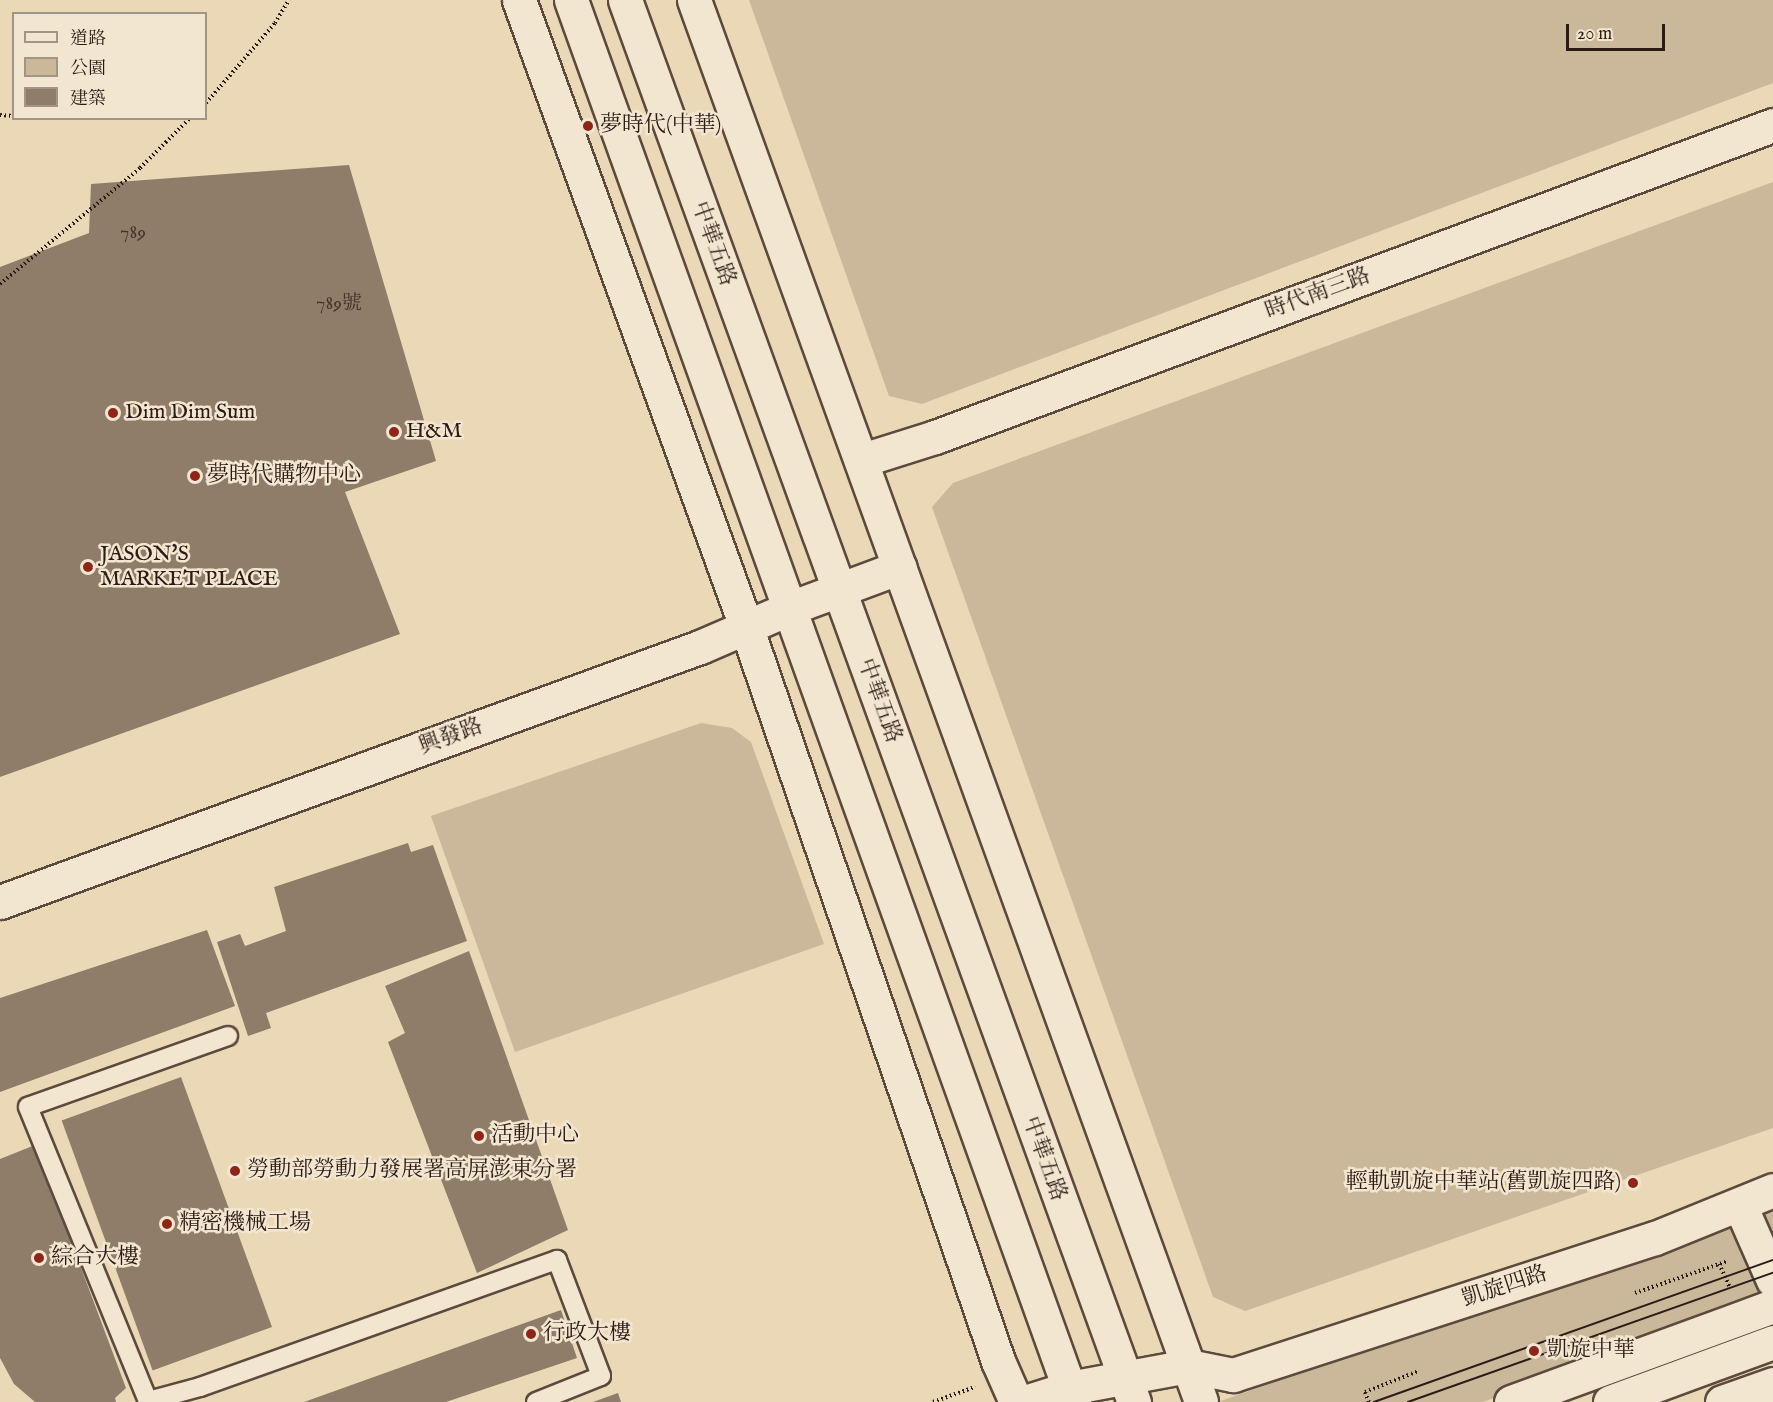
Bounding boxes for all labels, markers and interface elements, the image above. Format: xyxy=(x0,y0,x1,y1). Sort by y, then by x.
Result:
legend xyxy=(12,12,207,120)
scale bar xyxy=(1569,12,1668,50)
text: 20 m xyxy=(1577,23,1612,46)
text: 道路 xyxy=(70,28,106,51)
text: 公園 xyxy=(70,58,106,81)
text: 建築 xyxy=(70,88,106,111)
place label: 夢時代(中華) xyxy=(600,113,721,139)
marker: 夢時代(中華) xyxy=(581,119,595,133)
street label: 中華五路 xyxy=(686,198,740,290)
house number: 789 xyxy=(120,220,146,244)
street label: 時代南三路 xyxy=(1262,263,1374,325)
house number: 789號 xyxy=(316,291,362,315)
place label: Dim Dim Sum xyxy=(125,400,255,426)
marker: Dim Dim Sum xyxy=(106,406,120,420)
place label: H&M xyxy=(406,419,462,445)
marker: H&M xyxy=(387,425,401,439)
place label: 夢時代購物中心 xyxy=(207,463,361,489)
marker: 夢時代購物中心 xyxy=(188,469,202,483)
place label: JASON'S MARKET PLACE xyxy=(100,541,278,592)
marker: JASON'S MARKET PLACE xyxy=(81,560,95,574)
street label: 中華五路 xyxy=(852,655,906,747)
street label: 興發路 xyxy=(415,713,487,761)
street label: 中華五路 xyxy=(1017,1113,1071,1205)
place label: 活動中心 xyxy=(491,1123,579,1149)
marker: 活動中心 xyxy=(472,1129,486,1143)
place label: 勞動部勞動力發展署高屏澎東分署 xyxy=(247,1158,577,1184)
marker: 勞動部勞動力發展署高屏澎東分署 xyxy=(228,1164,242,1178)
place label: 輕軌凱旋中華站(舊凱旋四路) xyxy=(1346,1170,1621,1196)
marker: 輕軌凱旋中華站(舊凱旋四路) xyxy=(1626,1176,1640,1190)
place label: 精密機械工場 xyxy=(179,1211,311,1237)
marker: 精密機械工場 xyxy=(160,1217,174,1231)
place label: 綜合大樓 xyxy=(51,1245,139,1271)
marker: 綜合大樓 xyxy=(32,1251,46,1265)
street label: 凱旋四路 xyxy=(1459,1261,1551,1313)
place label: 行政大樓 xyxy=(543,1321,631,1347)
marker: 行政大樓 xyxy=(524,1327,538,1341)
place label: 凱旋中華 xyxy=(1547,1338,1635,1364)
marker: 凱旋中華 xyxy=(1525,1342,1543,1360)

